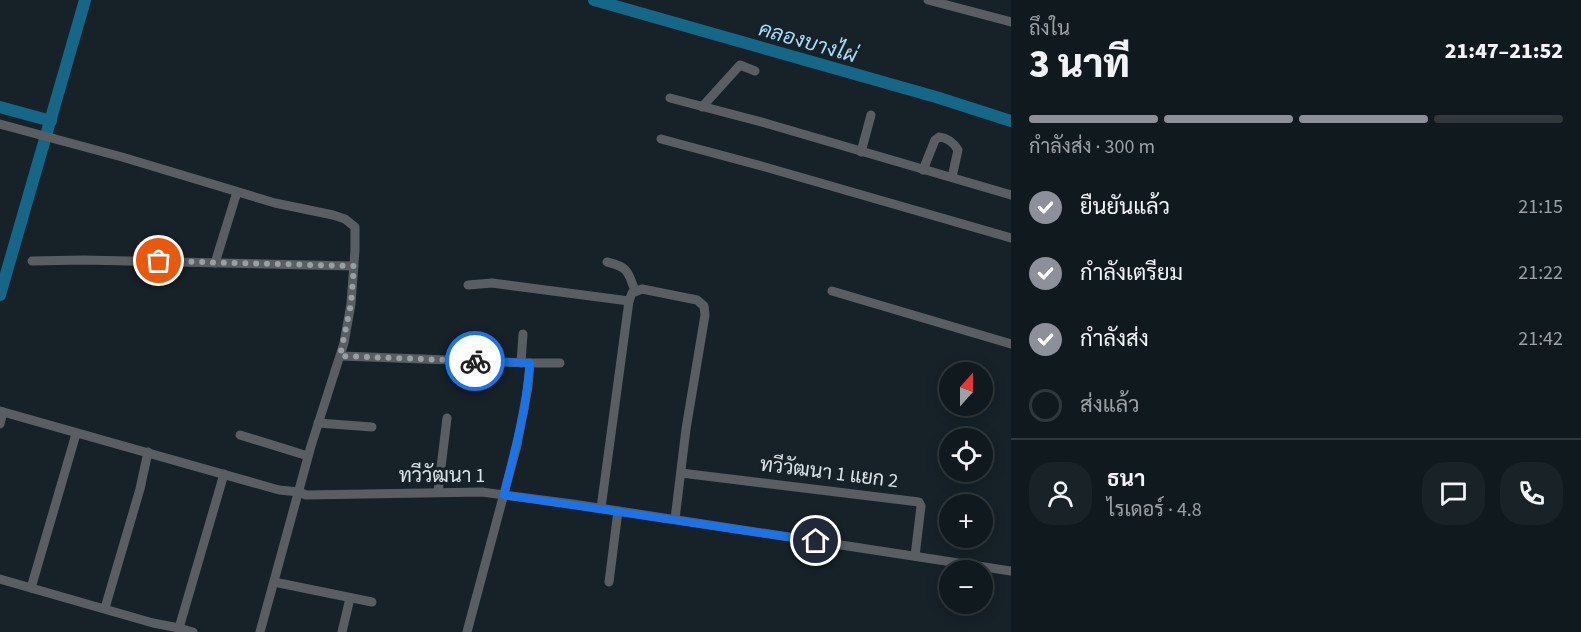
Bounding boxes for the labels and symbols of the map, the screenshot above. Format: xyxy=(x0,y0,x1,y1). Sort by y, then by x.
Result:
water label: คลองบางไผ่ xyxy=(755,14,862,71)
pin xyxy=(133,235,184,286)
courier xyxy=(445,331,505,391)
north arrow xyxy=(939,362,993,416)
street label: ทวีวัฒนา 1 แยก 2 xyxy=(758,451,900,495)
street label: ทวีวัฒนา 1 xyxy=(399,462,485,490)
pin xyxy=(790,515,841,566)

